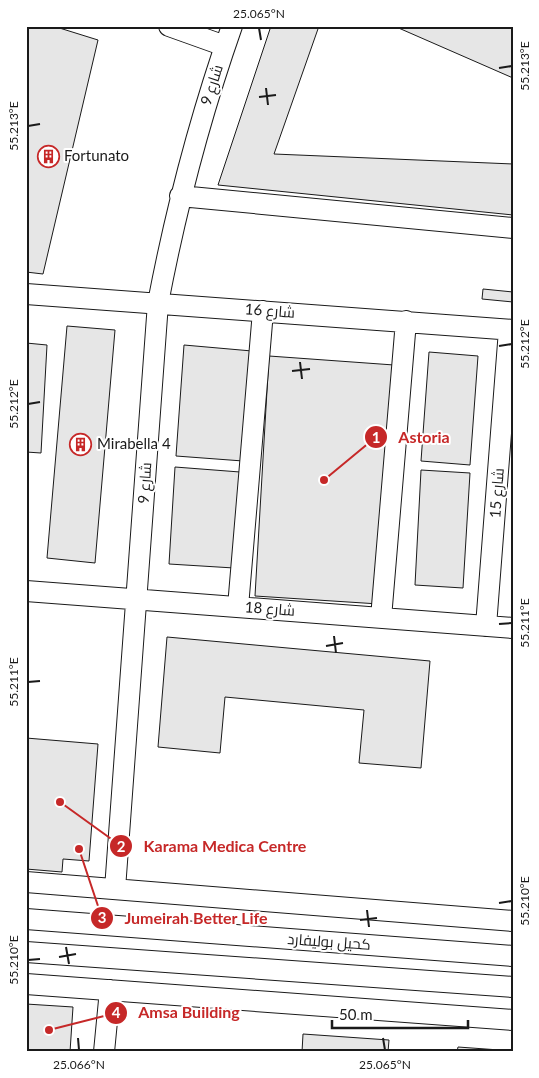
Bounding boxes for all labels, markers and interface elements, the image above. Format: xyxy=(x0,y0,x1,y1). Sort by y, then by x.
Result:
text: 25.065°N xyxy=(233,6,285,21)
text: 55.213°E xyxy=(517,41,532,91)
street label: شارع 9 xyxy=(196,62,229,108)
text: 55.213°E xyxy=(6,101,21,151)
building icon: Fortunato xyxy=(36,144,60,168)
place label: Fortunato xyxy=(64,146,129,164)
street label: شارع 16 xyxy=(244,299,296,324)
text: 55.212°E xyxy=(517,319,532,369)
text: 55.212°E xyxy=(6,379,21,429)
callout: Astoria xyxy=(363,422,460,453)
text: Astoria xyxy=(397,427,450,446)
text: 1 xyxy=(372,428,380,446)
building icon: Mirabella 4 xyxy=(69,432,93,456)
place label: Mirabella 4 xyxy=(97,434,171,452)
street label: شارع 9 xyxy=(134,462,157,505)
street label: شارع 15 xyxy=(485,467,510,519)
street label: شارع 18 xyxy=(244,597,296,622)
text: 55.211°E xyxy=(517,598,532,648)
text: 55.211°E xyxy=(6,657,21,707)
callout: Karama Medica Centre xyxy=(108,831,316,862)
text: Karama Medica Centre xyxy=(144,836,307,855)
text: 2 xyxy=(117,837,126,855)
text: 55.210°E xyxy=(517,876,532,926)
callout: Jumeirah Better Life xyxy=(89,903,278,934)
text: 3 xyxy=(98,908,106,926)
text: Jumeirah Better Life xyxy=(124,908,268,927)
street label: كحيل بوليفارد xyxy=(287,929,371,955)
text: 55.210°E xyxy=(6,935,21,985)
callout: Amsa Building xyxy=(103,997,250,1028)
scale bar xyxy=(332,998,468,1030)
text: Amsa Building xyxy=(137,1002,240,1021)
text: 4 xyxy=(112,1003,121,1021)
text: 50 m xyxy=(339,1005,373,1023)
text: 25.066°N xyxy=(53,1057,105,1072)
text: 25.065°N xyxy=(359,1057,411,1072)

